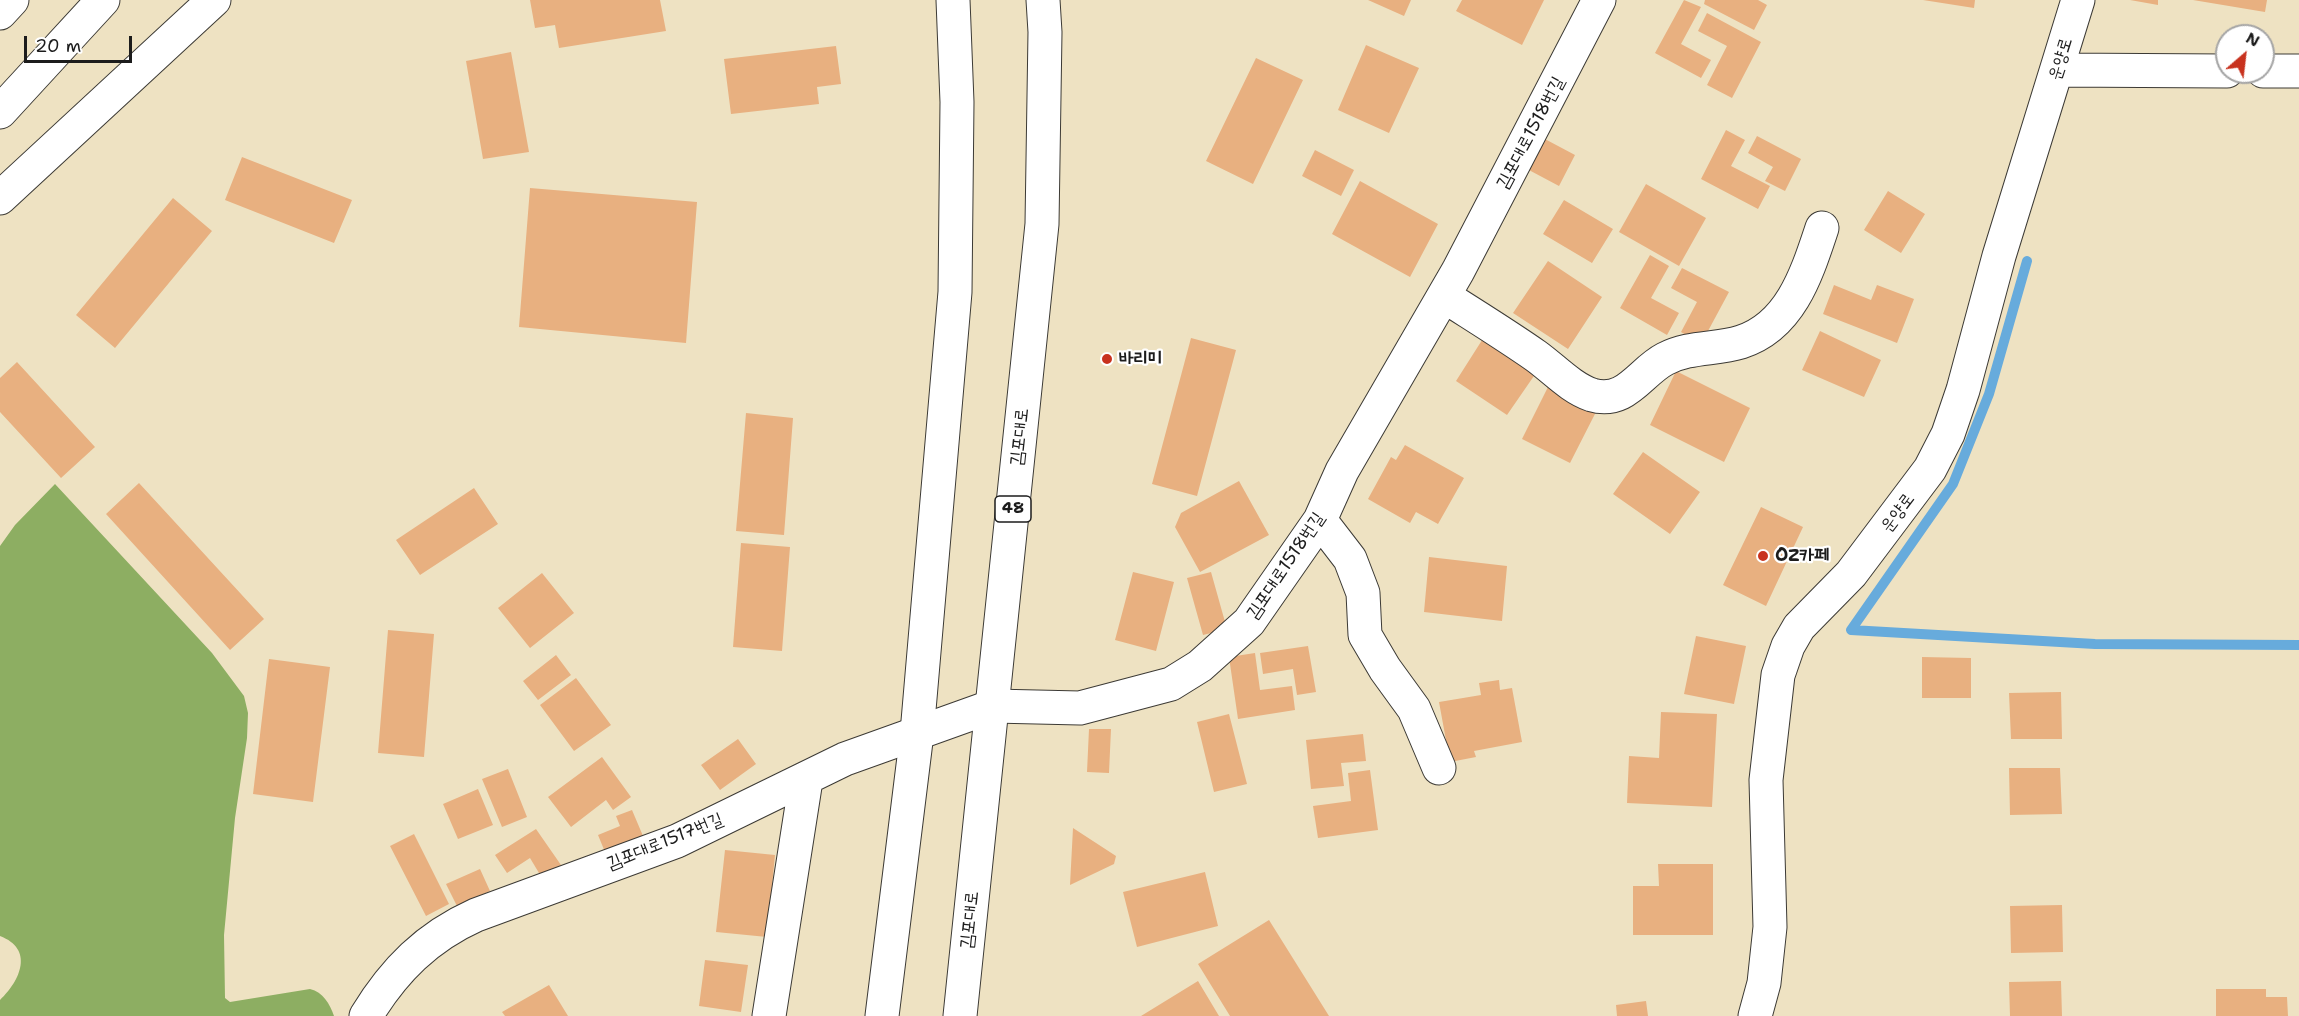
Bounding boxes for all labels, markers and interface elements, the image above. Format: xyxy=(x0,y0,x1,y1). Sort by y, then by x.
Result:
scale bar xyxy=(27,24,135,62)
north arrow xyxy=(2215,24,2275,84)
text: N xyxy=(2242,27,2263,52)
text: 20 m xyxy=(35,34,81,58)
street label: 운양로 xyxy=(2044,35,2078,83)
street label: 김포대로1518번길 xyxy=(1492,73,1570,193)
place label: 바리미 xyxy=(1119,348,1162,370)
marker: 바리미 xyxy=(1100,352,1114,366)
street label: 김포대로 xyxy=(1006,407,1034,467)
street label: 운양로 xyxy=(1876,489,1920,537)
road number: 48 xyxy=(995,496,1031,522)
street label: 김포대로1518번길 xyxy=(1242,508,1330,624)
place label: OZ카페 xyxy=(1775,545,1828,567)
marker: OZ카페 xyxy=(1756,549,1770,563)
street label: 김포대로1517번길 xyxy=(604,809,726,875)
street label: 김포대로 xyxy=(956,890,984,950)

